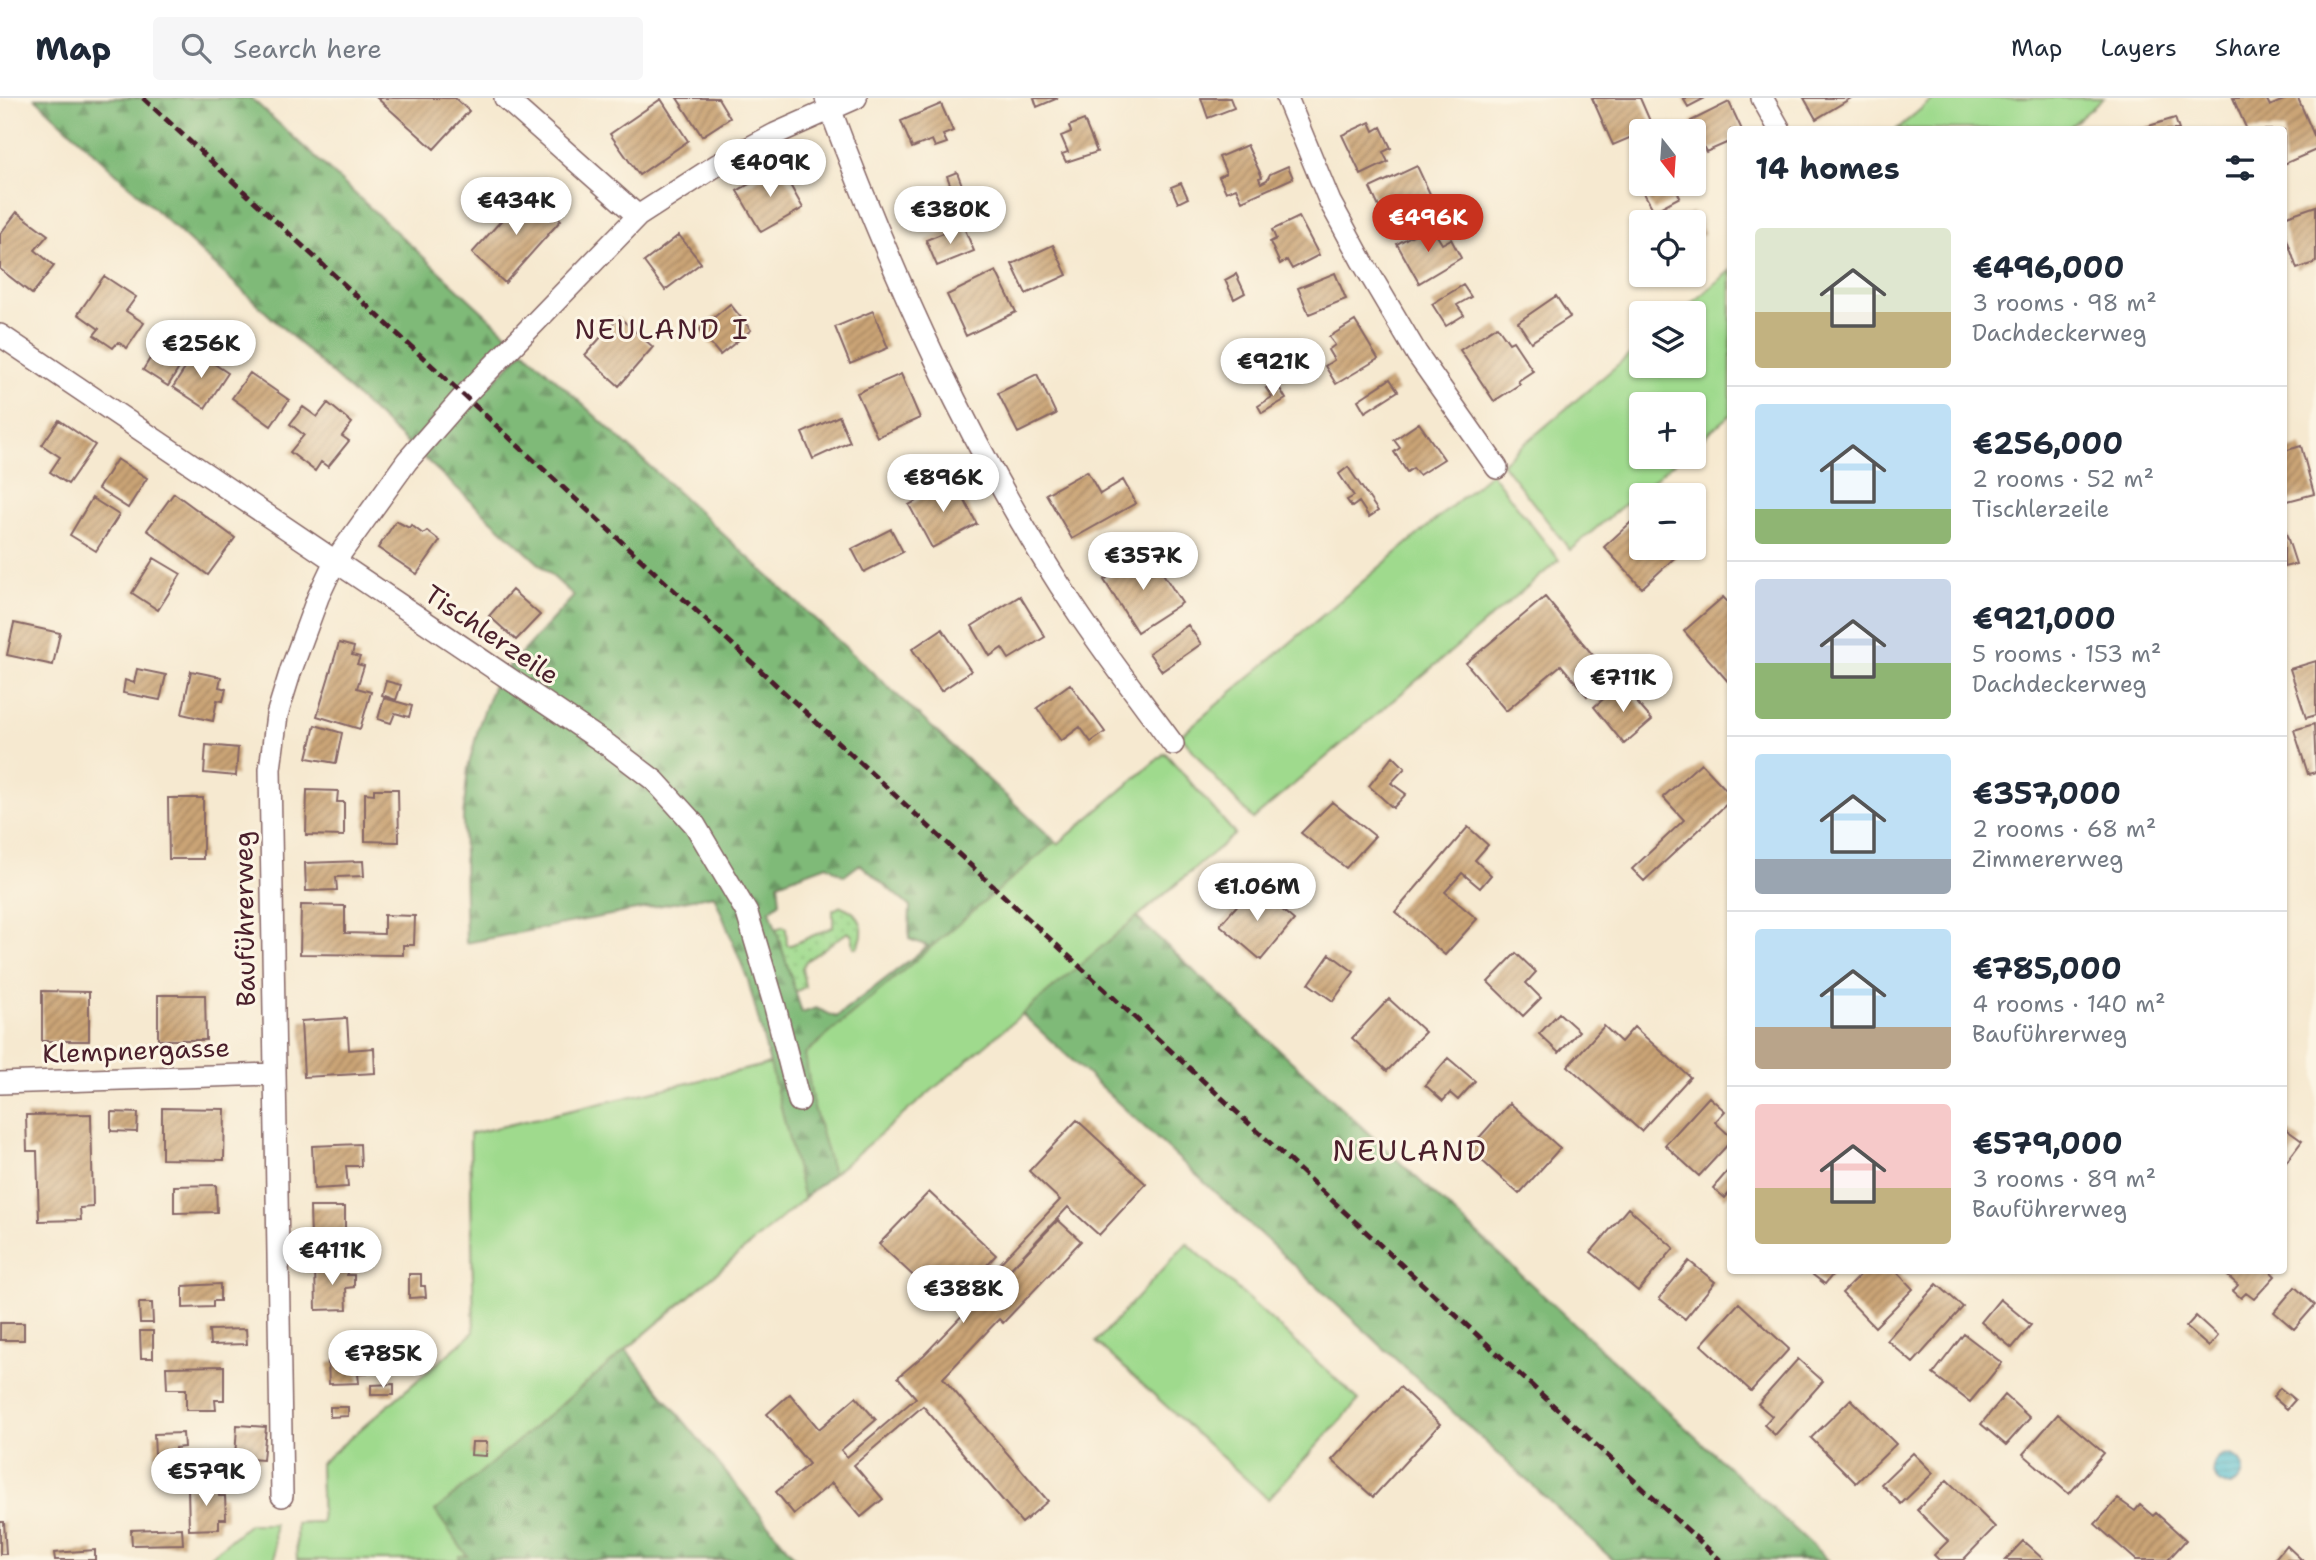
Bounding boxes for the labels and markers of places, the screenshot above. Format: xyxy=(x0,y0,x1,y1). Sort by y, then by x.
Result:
pin: €409K xyxy=(721,140,819,199)
pin: €434K xyxy=(467,178,565,237)
pin: €380K xyxy=(901,186,999,246)
pin: €496K xyxy=(1379,194,1477,254)
pin: €256K xyxy=(152,320,250,380)
pin: €921K xyxy=(1224,338,1322,398)
pin: €896K xyxy=(894,454,992,514)
pin: €357K xyxy=(1094,532,1192,592)
pin: €711K xyxy=(1574,654,1672,714)
pin: €1.06M xyxy=(1200,864,1314,923)
pin: €411K xyxy=(283,1228,381,1287)
pin: €388K xyxy=(914,1266,1012,1325)
pin: €785K xyxy=(334,1330,432,1390)
pin: €579K xyxy=(157,1448,255,1508)

